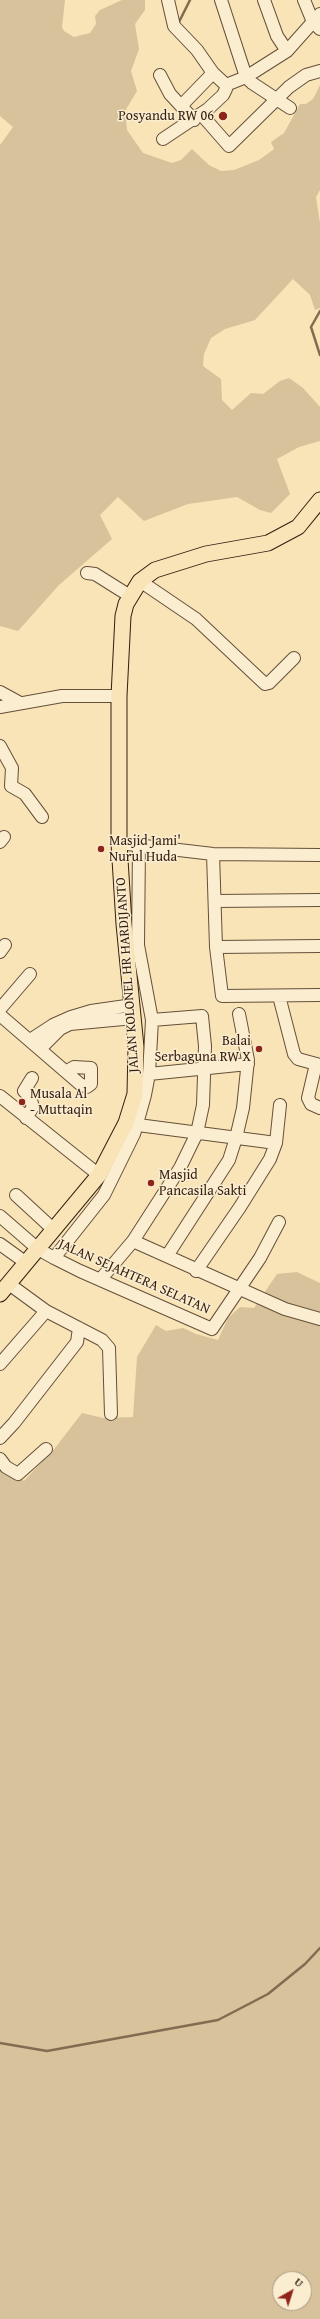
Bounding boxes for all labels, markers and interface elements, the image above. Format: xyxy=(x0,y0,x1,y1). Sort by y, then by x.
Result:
place label: Posyandu RW 06 xyxy=(118,108,214,124)
marker: Posyandu RW 06 xyxy=(217,110,229,122)
place label: Masjid Jami' Nurul Huda xyxy=(109,833,181,866)
marker: Masjid Jami' Nurul Huda xyxy=(96,844,106,854)
street label: JALAN KOLONEL HR HARDIJANTO xyxy=(113,877,143,1073)
place label: Balai Serbaguna RW X xyxy=(155,1033,251,1066)
marker: Balai Serbaguna RW X xyxy=(254,1044,264,1054)
place label: Musala Al - Muttaqin xyxy=(30,1086,93,1118)
marker: Musala Al - Muttaqin xyxy=(17,1097,27,1107)
place label: Masjid Pancasila Sakti xyxy=(159,1167,246,1200)
marker: Masjid Pancasila Sakti xyxy=(146,1178,156,1188)
street label: JALAN SEJAHTERA SELATAN xyxy=(56,1236,212,1318)
north arrow xyxy=(272,2271,312,2311)
text: U xyxy=(291,2274,307,2291)

